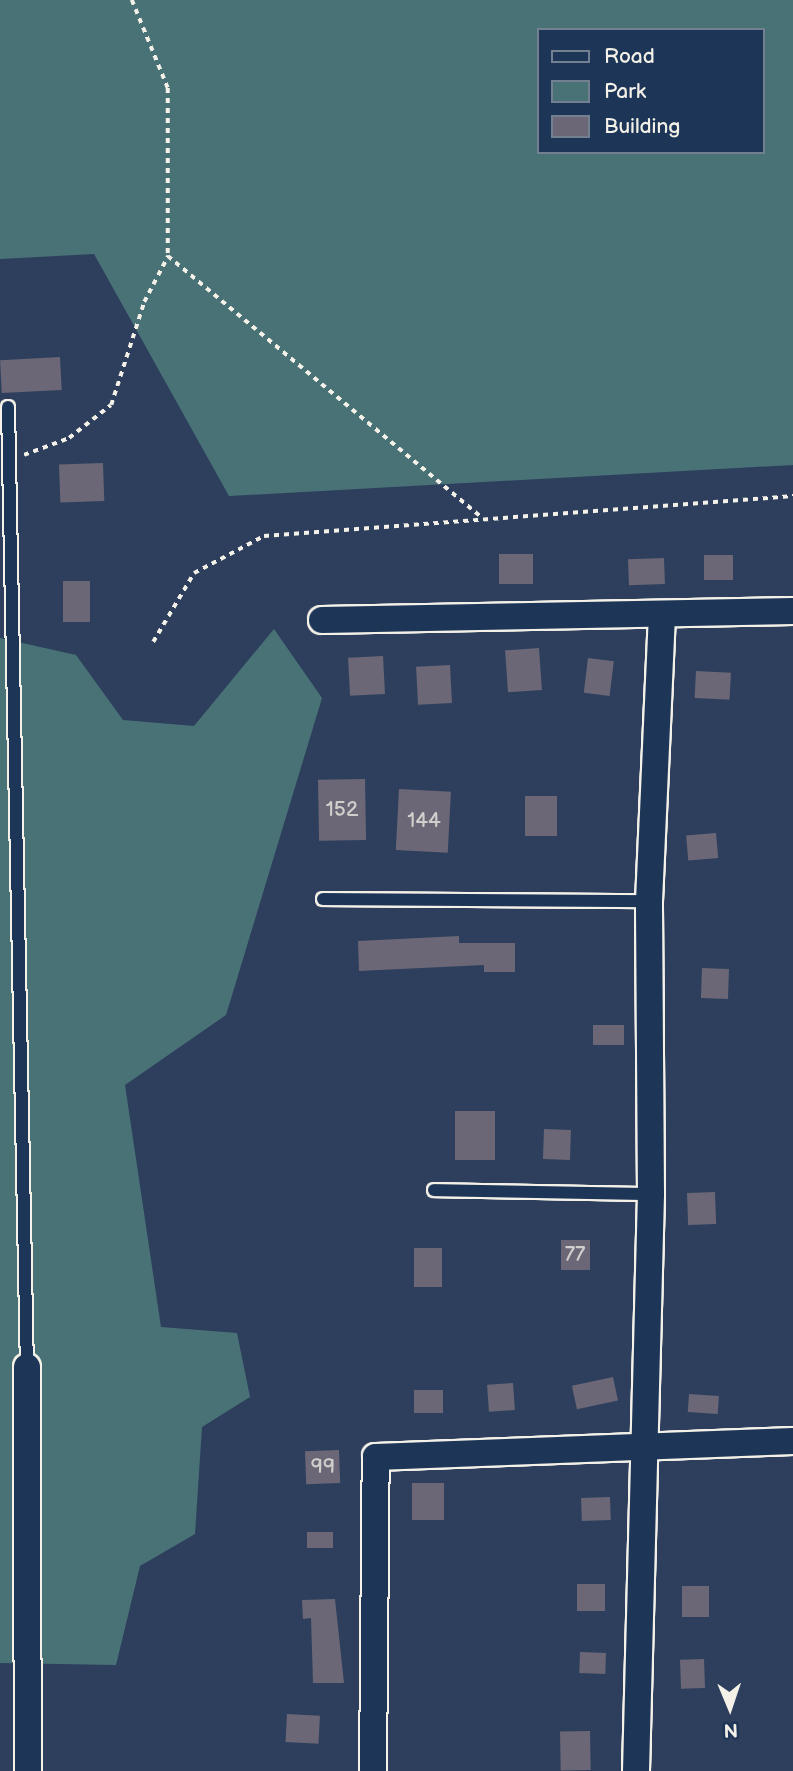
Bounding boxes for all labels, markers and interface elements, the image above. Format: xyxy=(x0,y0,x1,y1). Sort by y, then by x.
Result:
legend xyxy=(538,28,765,154)
text: Road xyxy=(604,44,655,69)
text: Park xyxy=(604,79,646,104)
text: Building xyxy=(604,114,680,139)
house number: 152 xyxy=(326,797,358,823)
house number: 144 xyxy=(407,808,441,834)
house number: 77 xyxy=(565,1242,585,1268)
house number: 99 xyxy=(311,1454,335,1480)
north arrow xyxy=(695,1673,765,1743)
text: N xyxy=(723,1718,738,1741)

